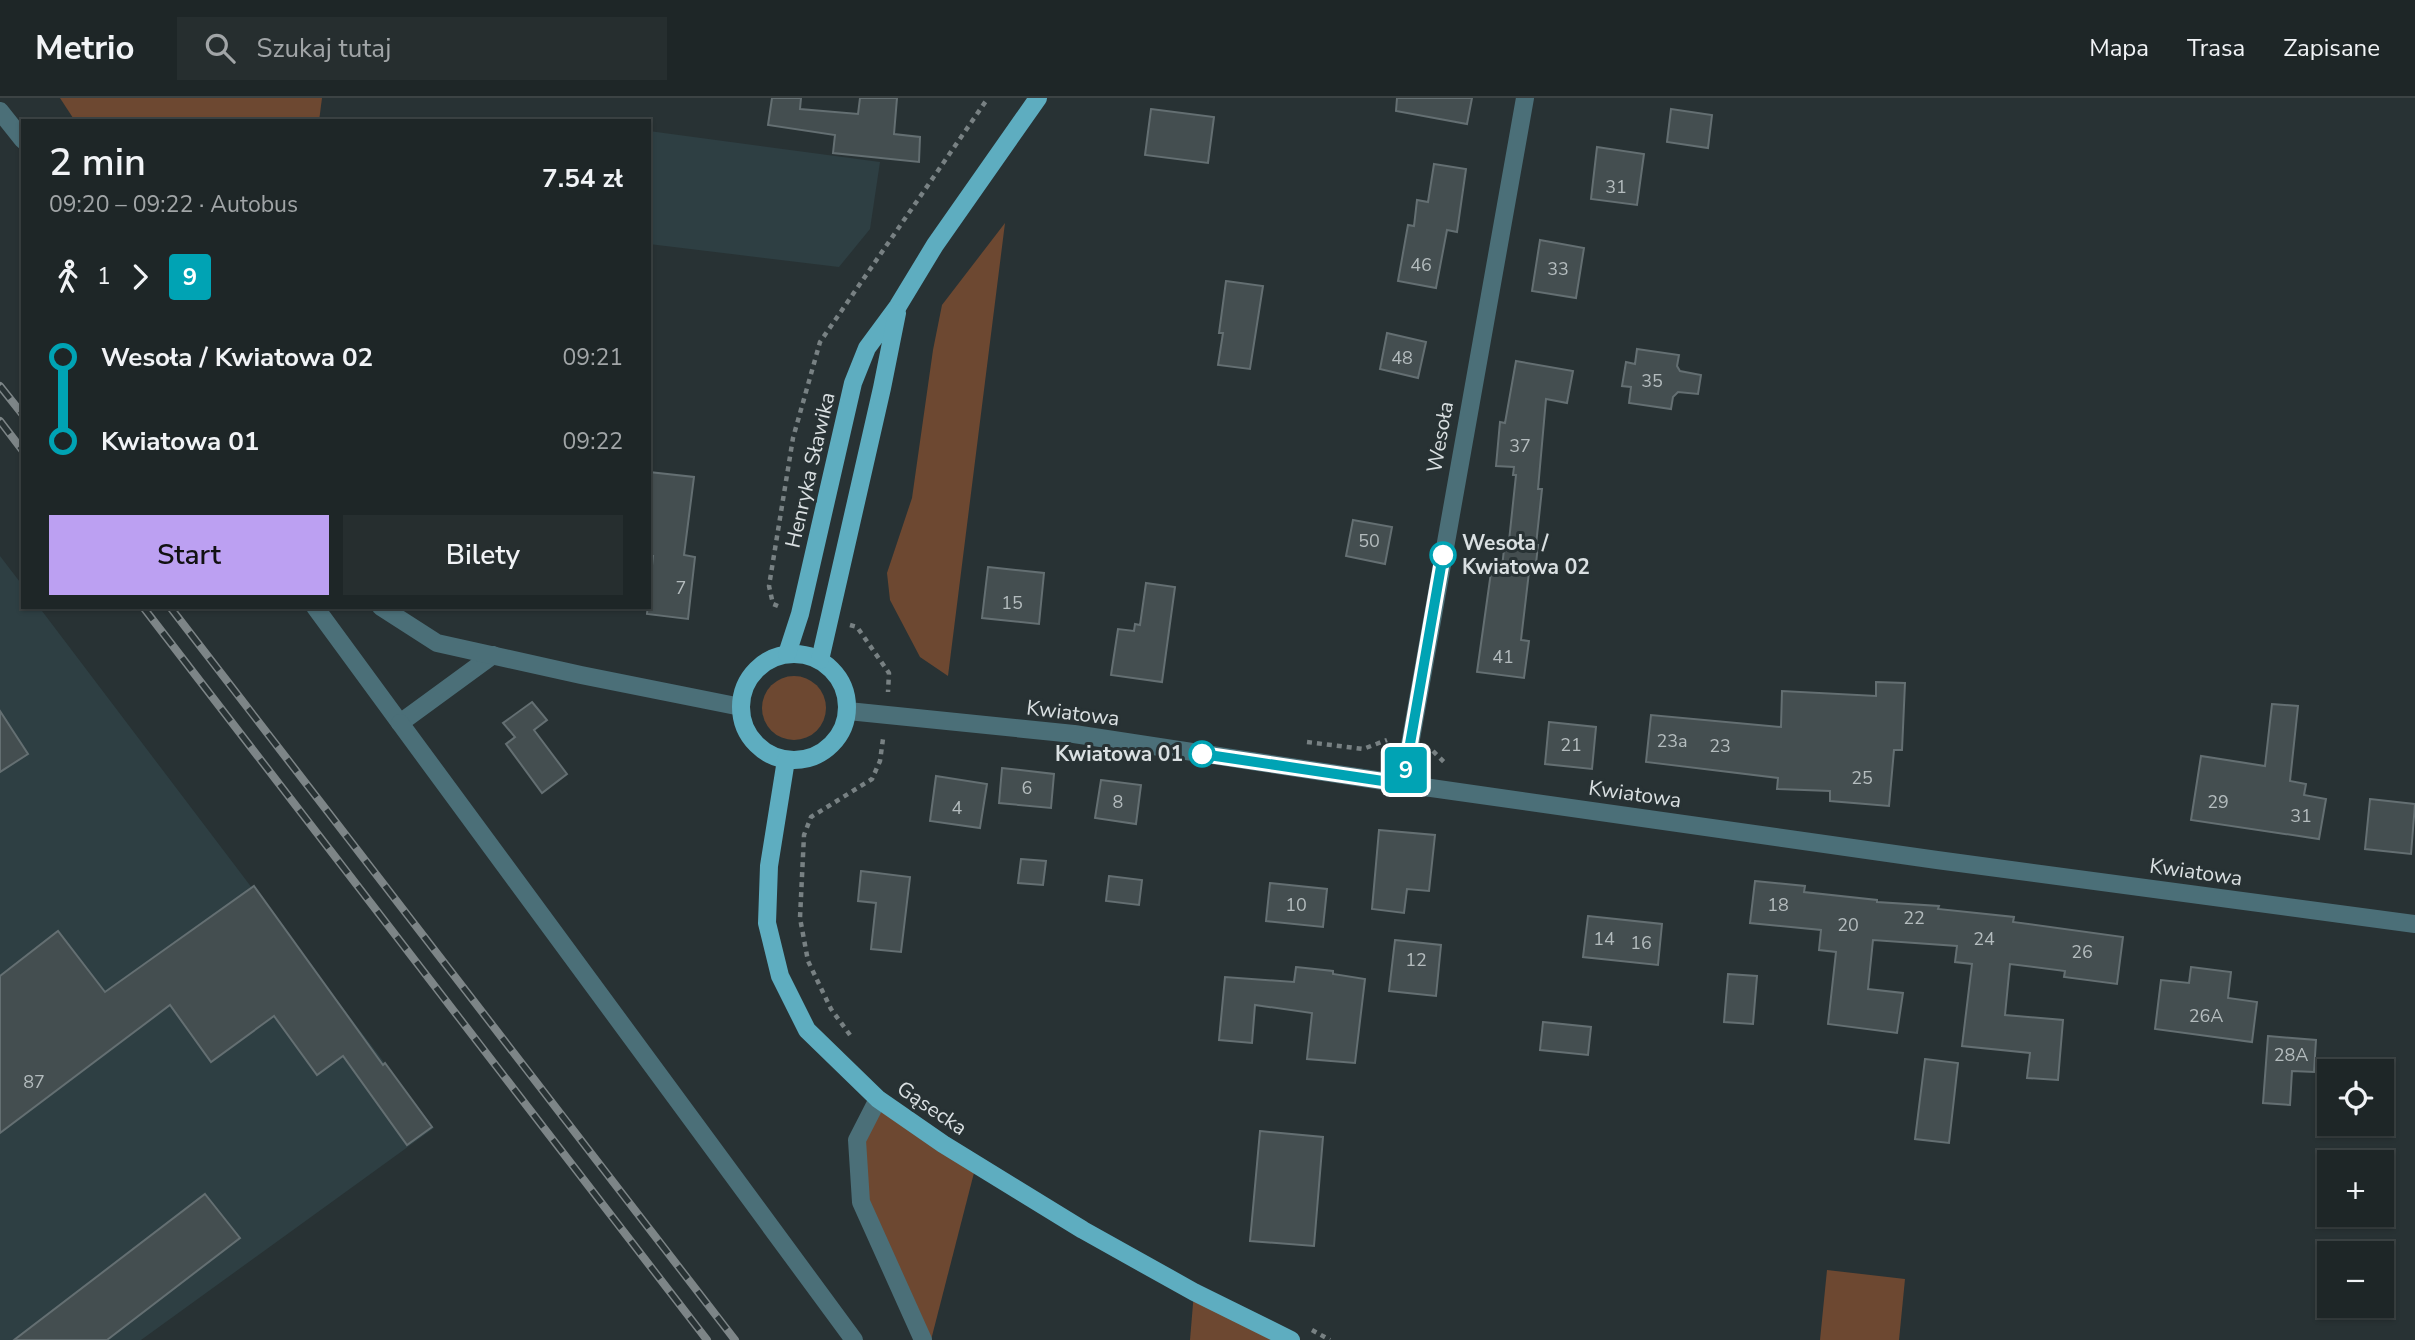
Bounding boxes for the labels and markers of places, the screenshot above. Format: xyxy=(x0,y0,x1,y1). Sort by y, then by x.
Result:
place label: Wesoła / Kwiatowa 02 xyxy=(1462,529,1590,581)
marker: Wesoła / Kwiatowa 02 xyxy=(1430,542,1456,568)
place label: Kwiatowa 01 xyxy=(1055,740,1183,768)
marker: Kwiatowa 01 xyxy=(1189,741,1215,767)

